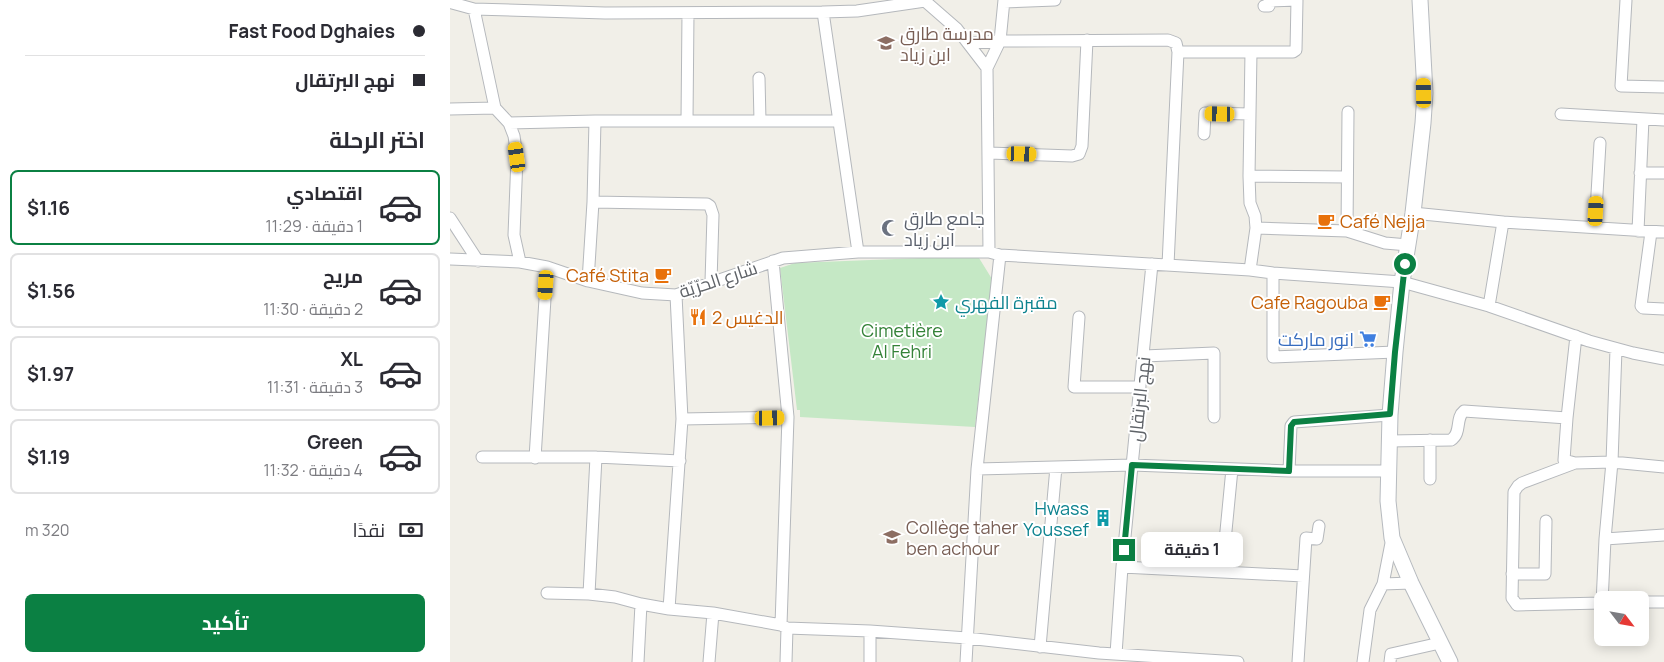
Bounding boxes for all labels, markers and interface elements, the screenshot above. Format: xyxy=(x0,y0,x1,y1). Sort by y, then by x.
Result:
text: Fast Food Dghaies xyxy=(229,18,395,44)
place label: مدرسة طارق ابن زياد xyxy=(900,21,994,66)
school or university icon: مدرسة طارق ابن زياد xyxy=(876,33,896,53)
text: نهج البرتقال xyxy=(295,67,395,93)
car xyxy=(1416,78,1431,108)
car xyxy=(1204,106,1235,122)
text: اختر الرحلة xyxy=(329,125,425,155)
car xyxy=(507,141,526,173)
car xyxy=(1006,146,1037,162)
text: اقتصادي xyxy=(287,180,363,206)
icon: car xyxy=(378,185,423,230)
text: $1.16 xyxy=(27,195,70,221)
car xyxy=(1587,196,1604,226)
place label: جامع طارق ابن زياد xyxy=(904,206,985,251)
place label: Café Nejja xyxy=(1340,209,1425,233)
cafe icon: Café Nejja xyxy=(1316,211,1336,231)
text: 1 دقيقة · 11:29 xyxy=(266,215,363,237)
mosque icon: جامع طارق ابن زياد xyxy=(880,218,900,238)
route start xyxy=(1394,253,1416,275)
street label: شارع الحرّيّة xyxy=(676,255,761,304)
text: مريح xyxy=(323,263,363,289)
place label: Café Stita xyxy=(566,263,649,287)
cafe icon: Café Stita xyxy=(653,265,673,285)
icon: car xyxy=(378,268,423,313)
car xyxy=(537,270,554,300)
text: $1.56 xyxy=(27,278,75,304)
place label: مقبرة الفهري xyxy=(955,290,1058,317)
place label: Cafe Ragouba xyxy=(1251,290,1368,314)
place icon: مقبرة الفهري xyxy=(931,292,951,312)
cafe icon: Cafe Ragouba xyxy=(1372,292,1392,312)
text: 2 دقيقة · 11:30 xyxy=(263,298,363,320)
place label: الدغيس 2 xyxy=(712,305,784,329)
restaurant icon: الدغيس 2 xyxy=(688,307,708,327)
park label: Cimetière Al Fehri xyxy=(861,318,943,363)
place label: انور ماركت xyxy=(1278,327,1354,351)
supermarket icon: انور ماركت xyxy=(1358,329,1378,349)
text: XL xyxy=(340,346,363,372)
icon: car xyxy=(378,351,423,396)
street label: نهج البرتقال xyxy=(1123,355,1156,443)
text: $1.97 xyxy=(27,361,74,387)
text: 3 دقيقة · 11:31 xyxy=(267,376,363,398)
car xyxy=(754,410,785,426)
text: Green xyxy=(307,429,363,455)
icon: car xyxy=(378,434,423,479)
text: $1.19 xyxy=(27,444,70,470)
text: 4 دقيقة · 11:32 xyxy=(263,459,363,481)
place label: Hwass Youssef xyxy=(1023,496,1090,541)
building icon: Hwass Youssef xyxy=(1093,508,1113,528)
place label: Collège taher ben achour xyxy=(906,515,1019,560)
icon: cash xyxy=(397,516,425,544)
text: نقدًا xyxy=(353,517,385,543)
text: 320 m xyxy=(25,519,70,541)
school or university icon: Collège taher ben achour xyxy=(882,527,902,547)
callout: 1 دقيقة xyxy=(1142,532,1244,568)
text: 1 دقيقة xyxy=(1164,538,1220,560)
route end xyxy=(1113,539,1135,561)
north arrow xyxy=(1594,591,1649,646)
map controls xyxy=(1594,591,1649,646)
button: تأكيد xyxy=(25,594,425,652)

